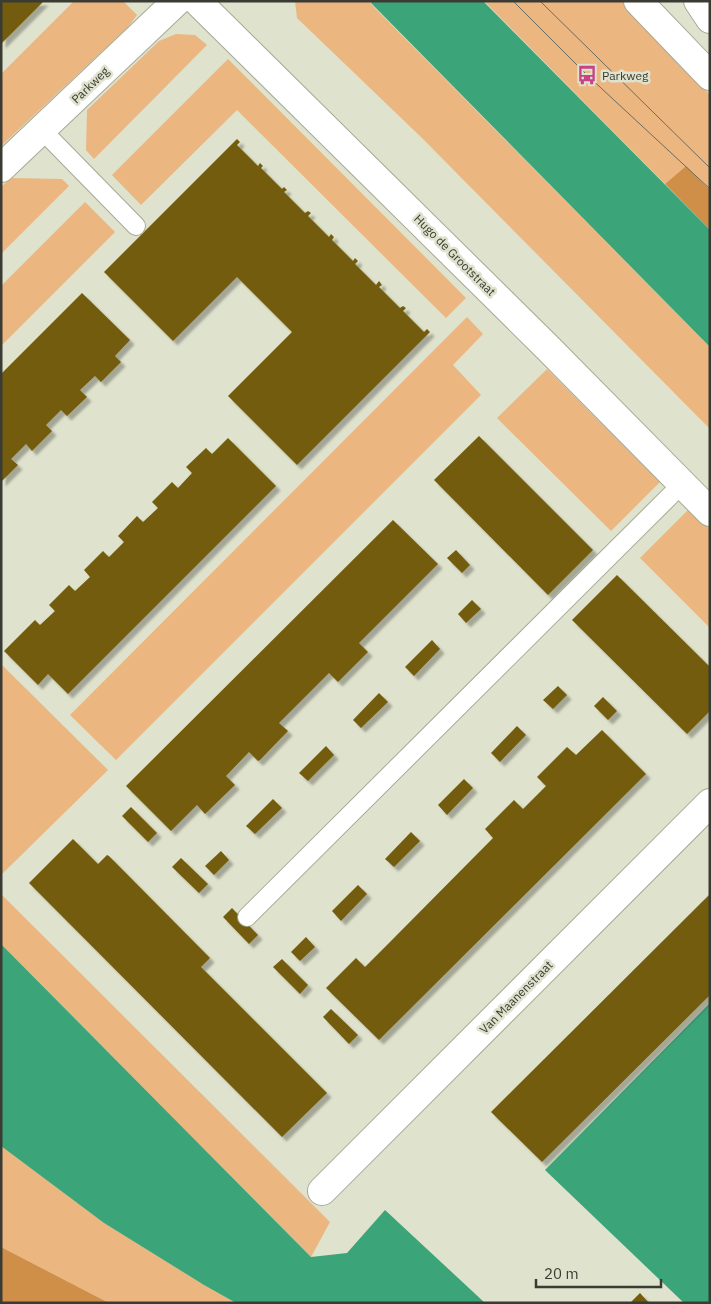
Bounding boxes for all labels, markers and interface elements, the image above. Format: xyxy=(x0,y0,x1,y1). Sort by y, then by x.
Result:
street label: Parkweg xyxy=(68,63,112,107)
bus stop icon: Parkweg xyxy=(576,64,598,86)
place label: Parkweg xyxy=(602,68,649,83)
street label: Hugo de Grootstraat xyxy=(411,211,499,299)
street label: Van Maanenstraat xyxy=(476,957,556,1037)
scale bar xyxy=(536,1256,661,1288)
text: 20 m xyxy=(544,1264,579,1283)

